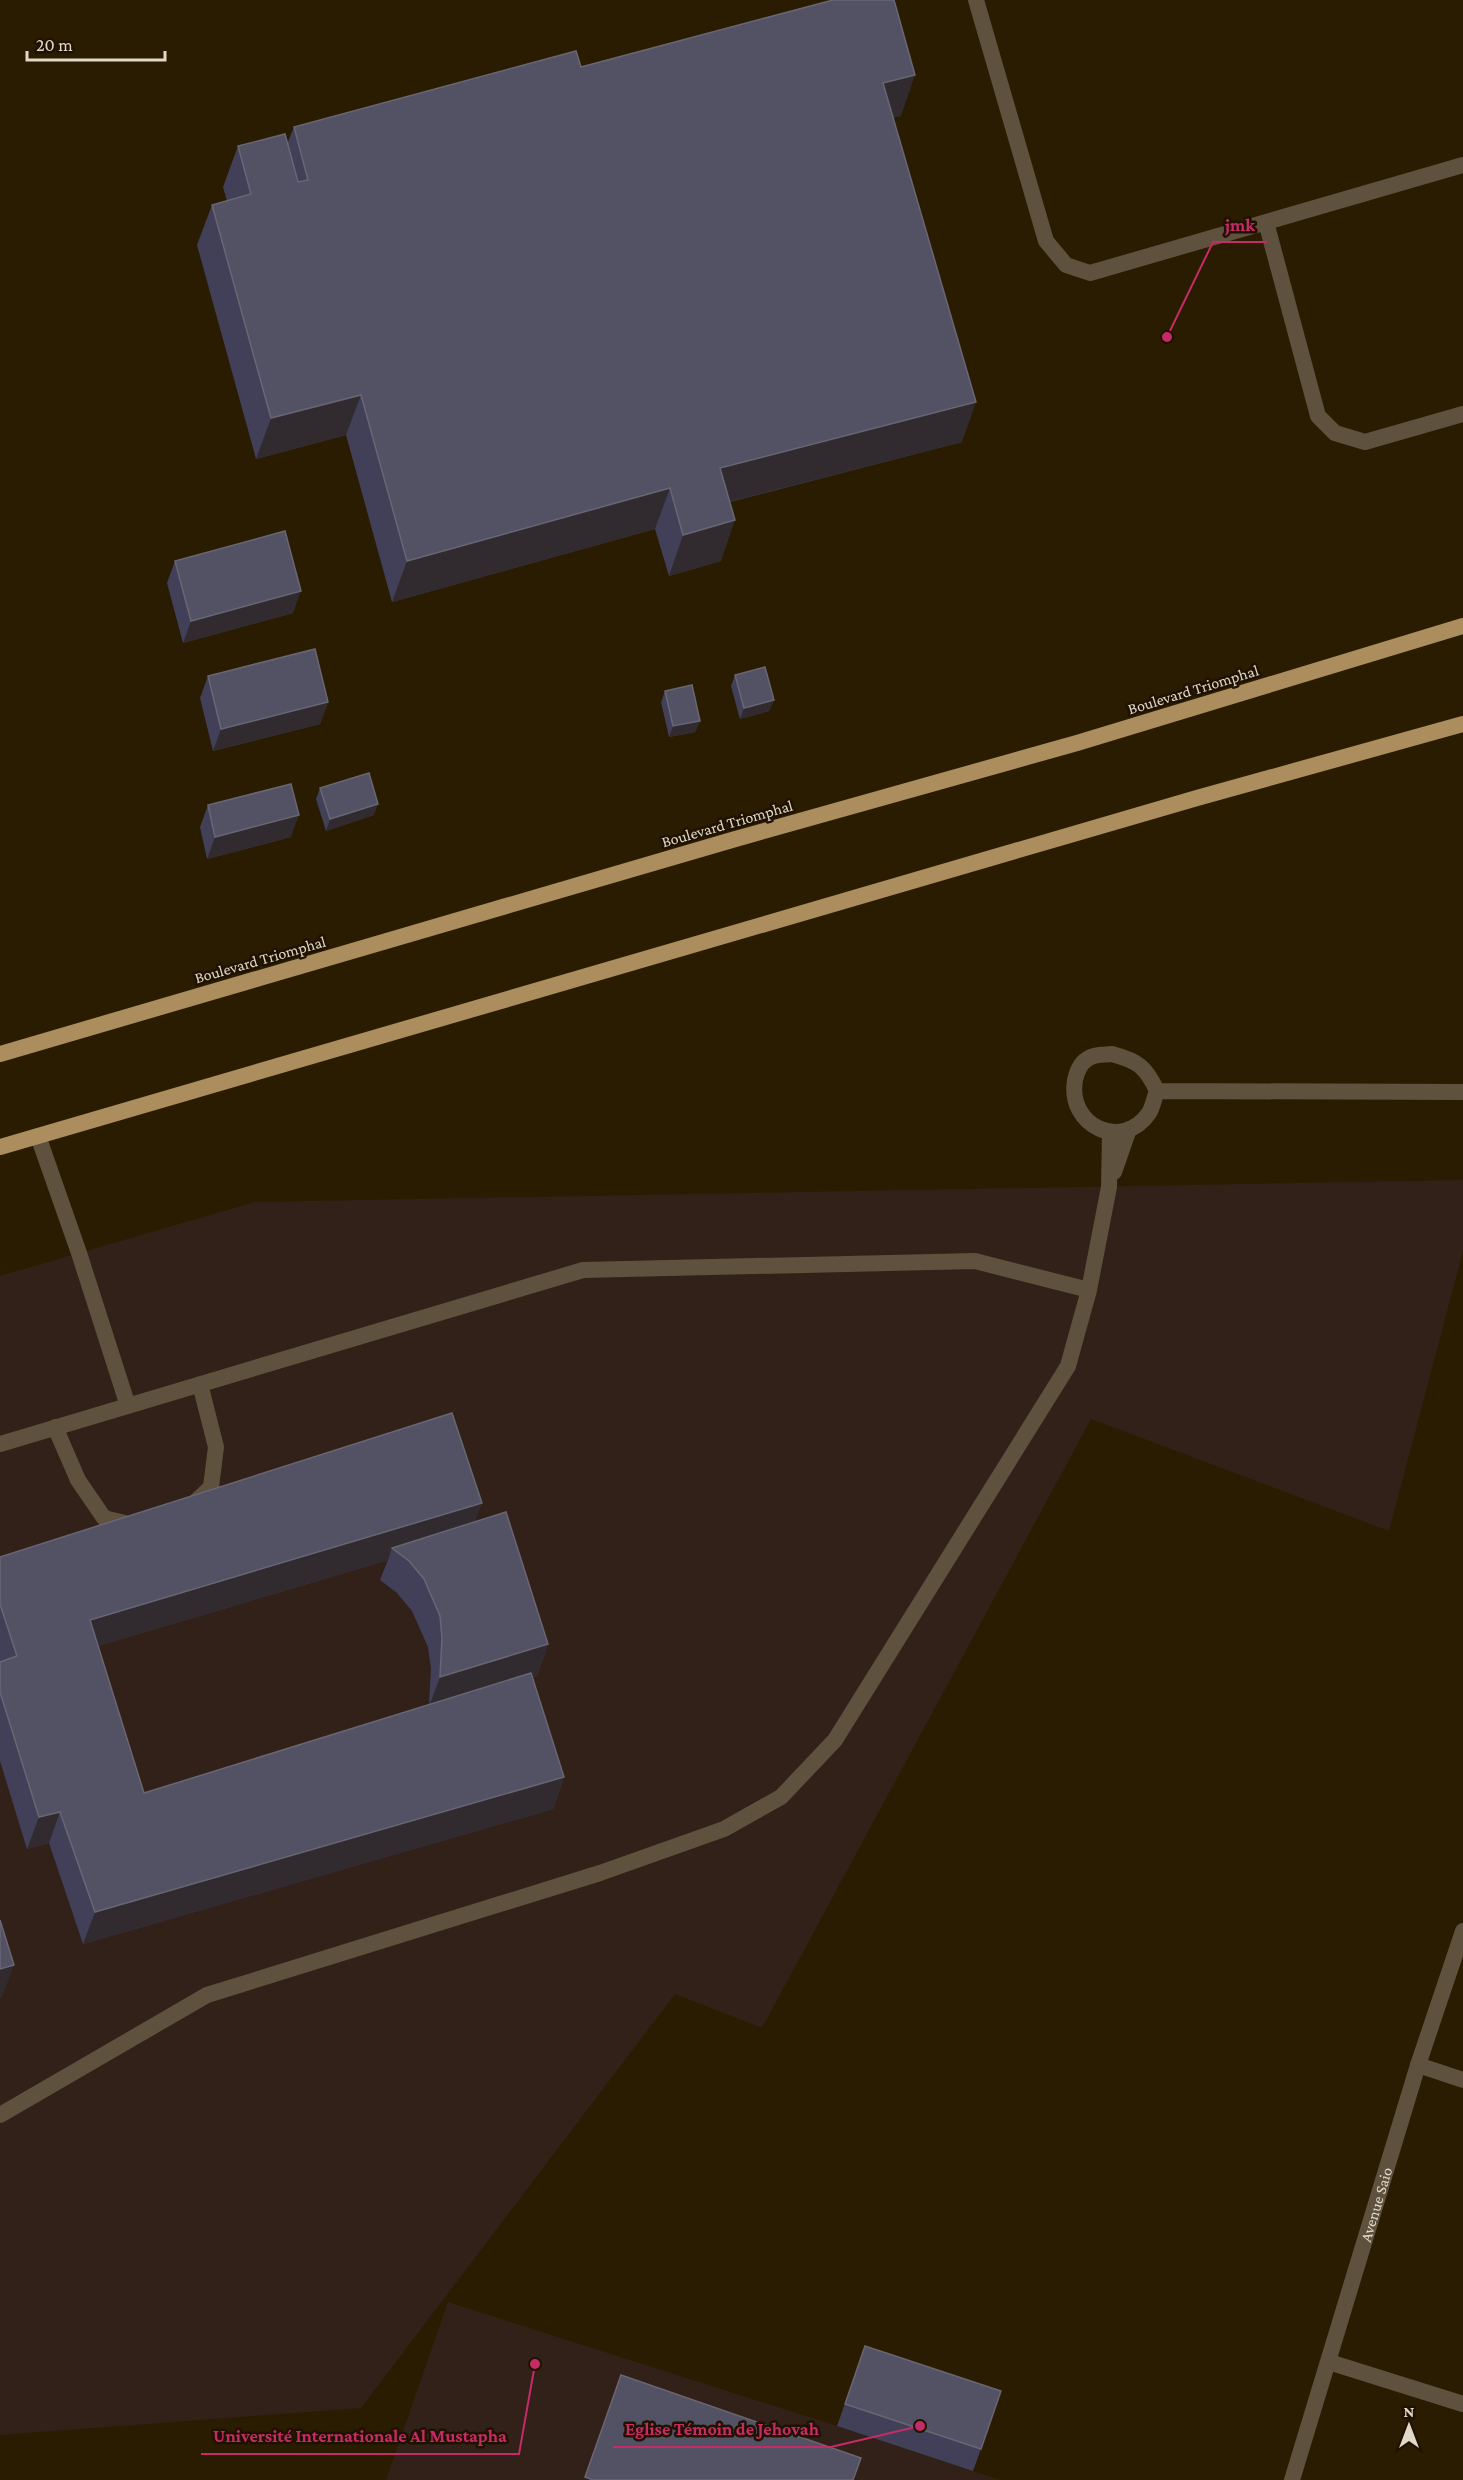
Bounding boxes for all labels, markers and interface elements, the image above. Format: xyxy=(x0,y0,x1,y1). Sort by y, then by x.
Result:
scale bar xyxy=(27,24,165,62)
text: 20 m xyxy=(36,35,73,55)
callout: jmk xyxy=(1213,206,1267,242)
text: jmk xyxy=(1224,215,1255,236)
street label: Boulevard Triomphal xyxy=(1126,662,1261,718)
street label: Boulevard Triomphal xyxy=(660,797,795,851)
street label: Boulevard Triomphal xyxy=(193,933,328,987)
street label: Avenue Saio xyxy=(1357,2165,1396,2244)
north arrow xyxy=(1379,2396,1439,2456)
text: N xyxy=(1404,2403,1415,2420)
callout: Eglise Témoin de Jehovah xyxy=(613,2411,831,2447)
callout: Université Internationale Al Mustapha xyxy=(201,2418,519,2454)
text: Eglise Témoin de Jehovah xyxy=(625,2419,820,2439)
text: Université Internationale Al Mustapha xyxy=(213,2426,507,2446)

